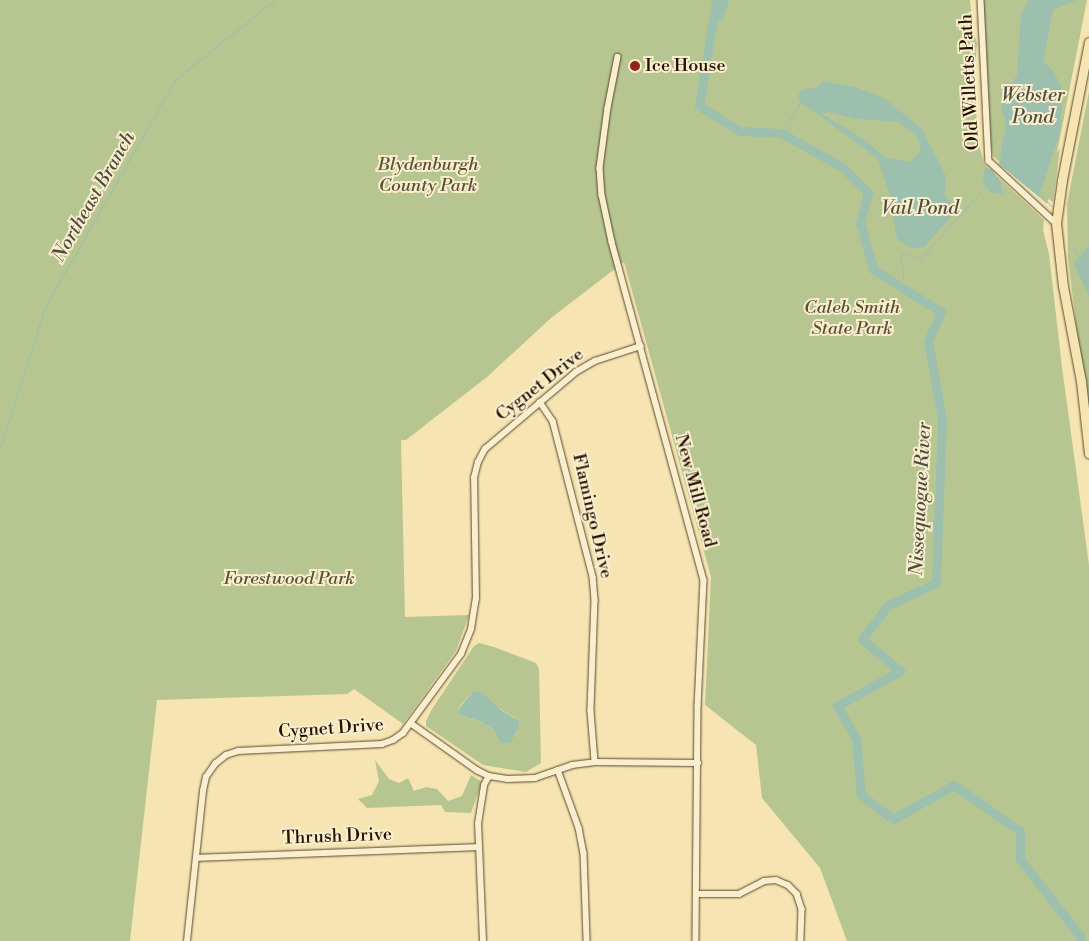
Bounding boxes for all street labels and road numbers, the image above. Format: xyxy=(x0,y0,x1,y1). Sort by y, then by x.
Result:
street label: Old Willetts Path xyxy=(956,13,984,151)
street label: Cygnet Drive xyxy=(492,344,588,426)
street label: New Mill Road xyxy=(670,432,720,550)
street label: Flamingo Drive xyxy=(567,451,617,581)
street label: Cygnet Drive xyxy=(278,715,384,743)
street label: Thrush Drive xyxy=(282,824,392,850)

